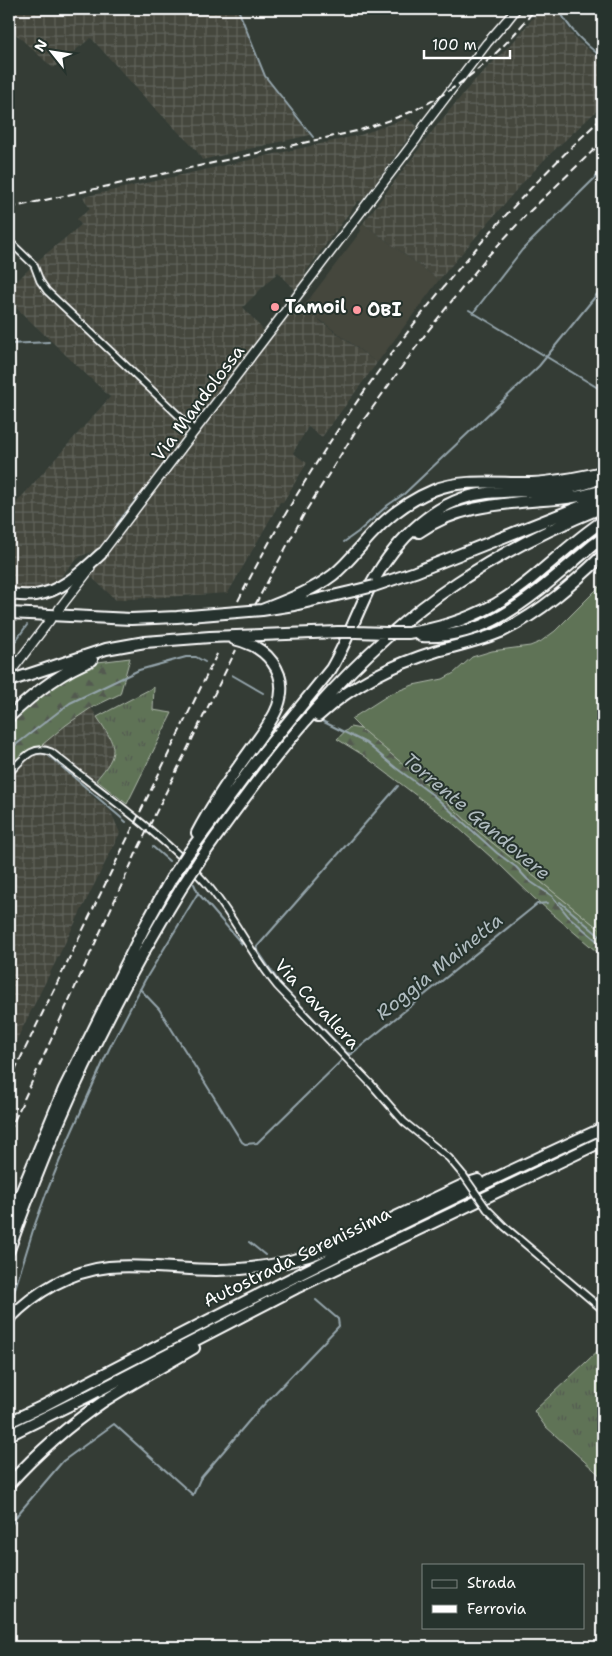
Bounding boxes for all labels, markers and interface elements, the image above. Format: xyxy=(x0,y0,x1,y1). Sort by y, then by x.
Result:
north arrow xyxy=(28,28,78,78)
scale bar xyxy=(424,28,511,60)
text: 100 m xyxy=(432,35,477,55)
text: N xyxy=(30,36,51,55)
place label: Tamoil xyxy=(285,295,346,319)
place label: OBI xyxy=(367,298,402,322)
marker: Tamoil xyxy=(269,301,281,313)
marker: OBI xyxy=(351,304,363,316)
street label: Via Mandolossa xyxy=(146,340,250,466)
water label: Torrente Gandovere xyxy=(398,747,556,886)
water label: Roggia Mainetta xyxy=(371,907,508,1025)
street label: Via Cavallera xyxy=(269,954,365,1054)
street label: Autostrada Serenissima xyxy=(199,1201,395,1313)
legend xyxy=(422,1564,584,1628)
text: Strada xyxy=(467,1573,516,1593)
text: Ferrovia xyxy=(467,1599,527,1619)

